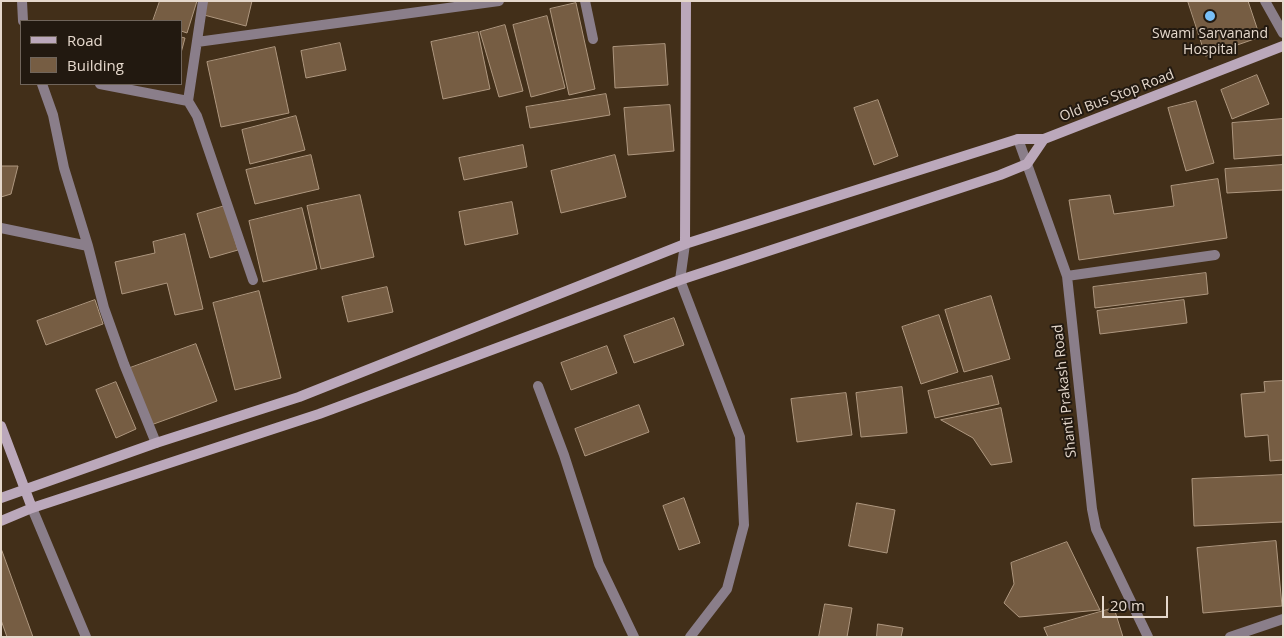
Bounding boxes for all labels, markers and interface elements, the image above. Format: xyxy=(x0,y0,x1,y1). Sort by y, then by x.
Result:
marker: Swami Sarvanand Hospital xyxy=(1203,9,1217,23)
legend xyxy=(20,20,182,85)
place label: Swami Sarvanand Hospital xyxy=(1152,26,1268,58)
text: Road xyxy=(67,30,103,50)
text: Building xyxy=(67,55,124,75)
street label: Old Bus Stop Road xyxy=(1057,66,1177,126)
street label: Shanti Prakash Road xyxy=(1050,323,1080,459)
scale bar xyxy=(1104,586,1170,618)
text: 20 m xyxy=(1110,595,1145,615)

